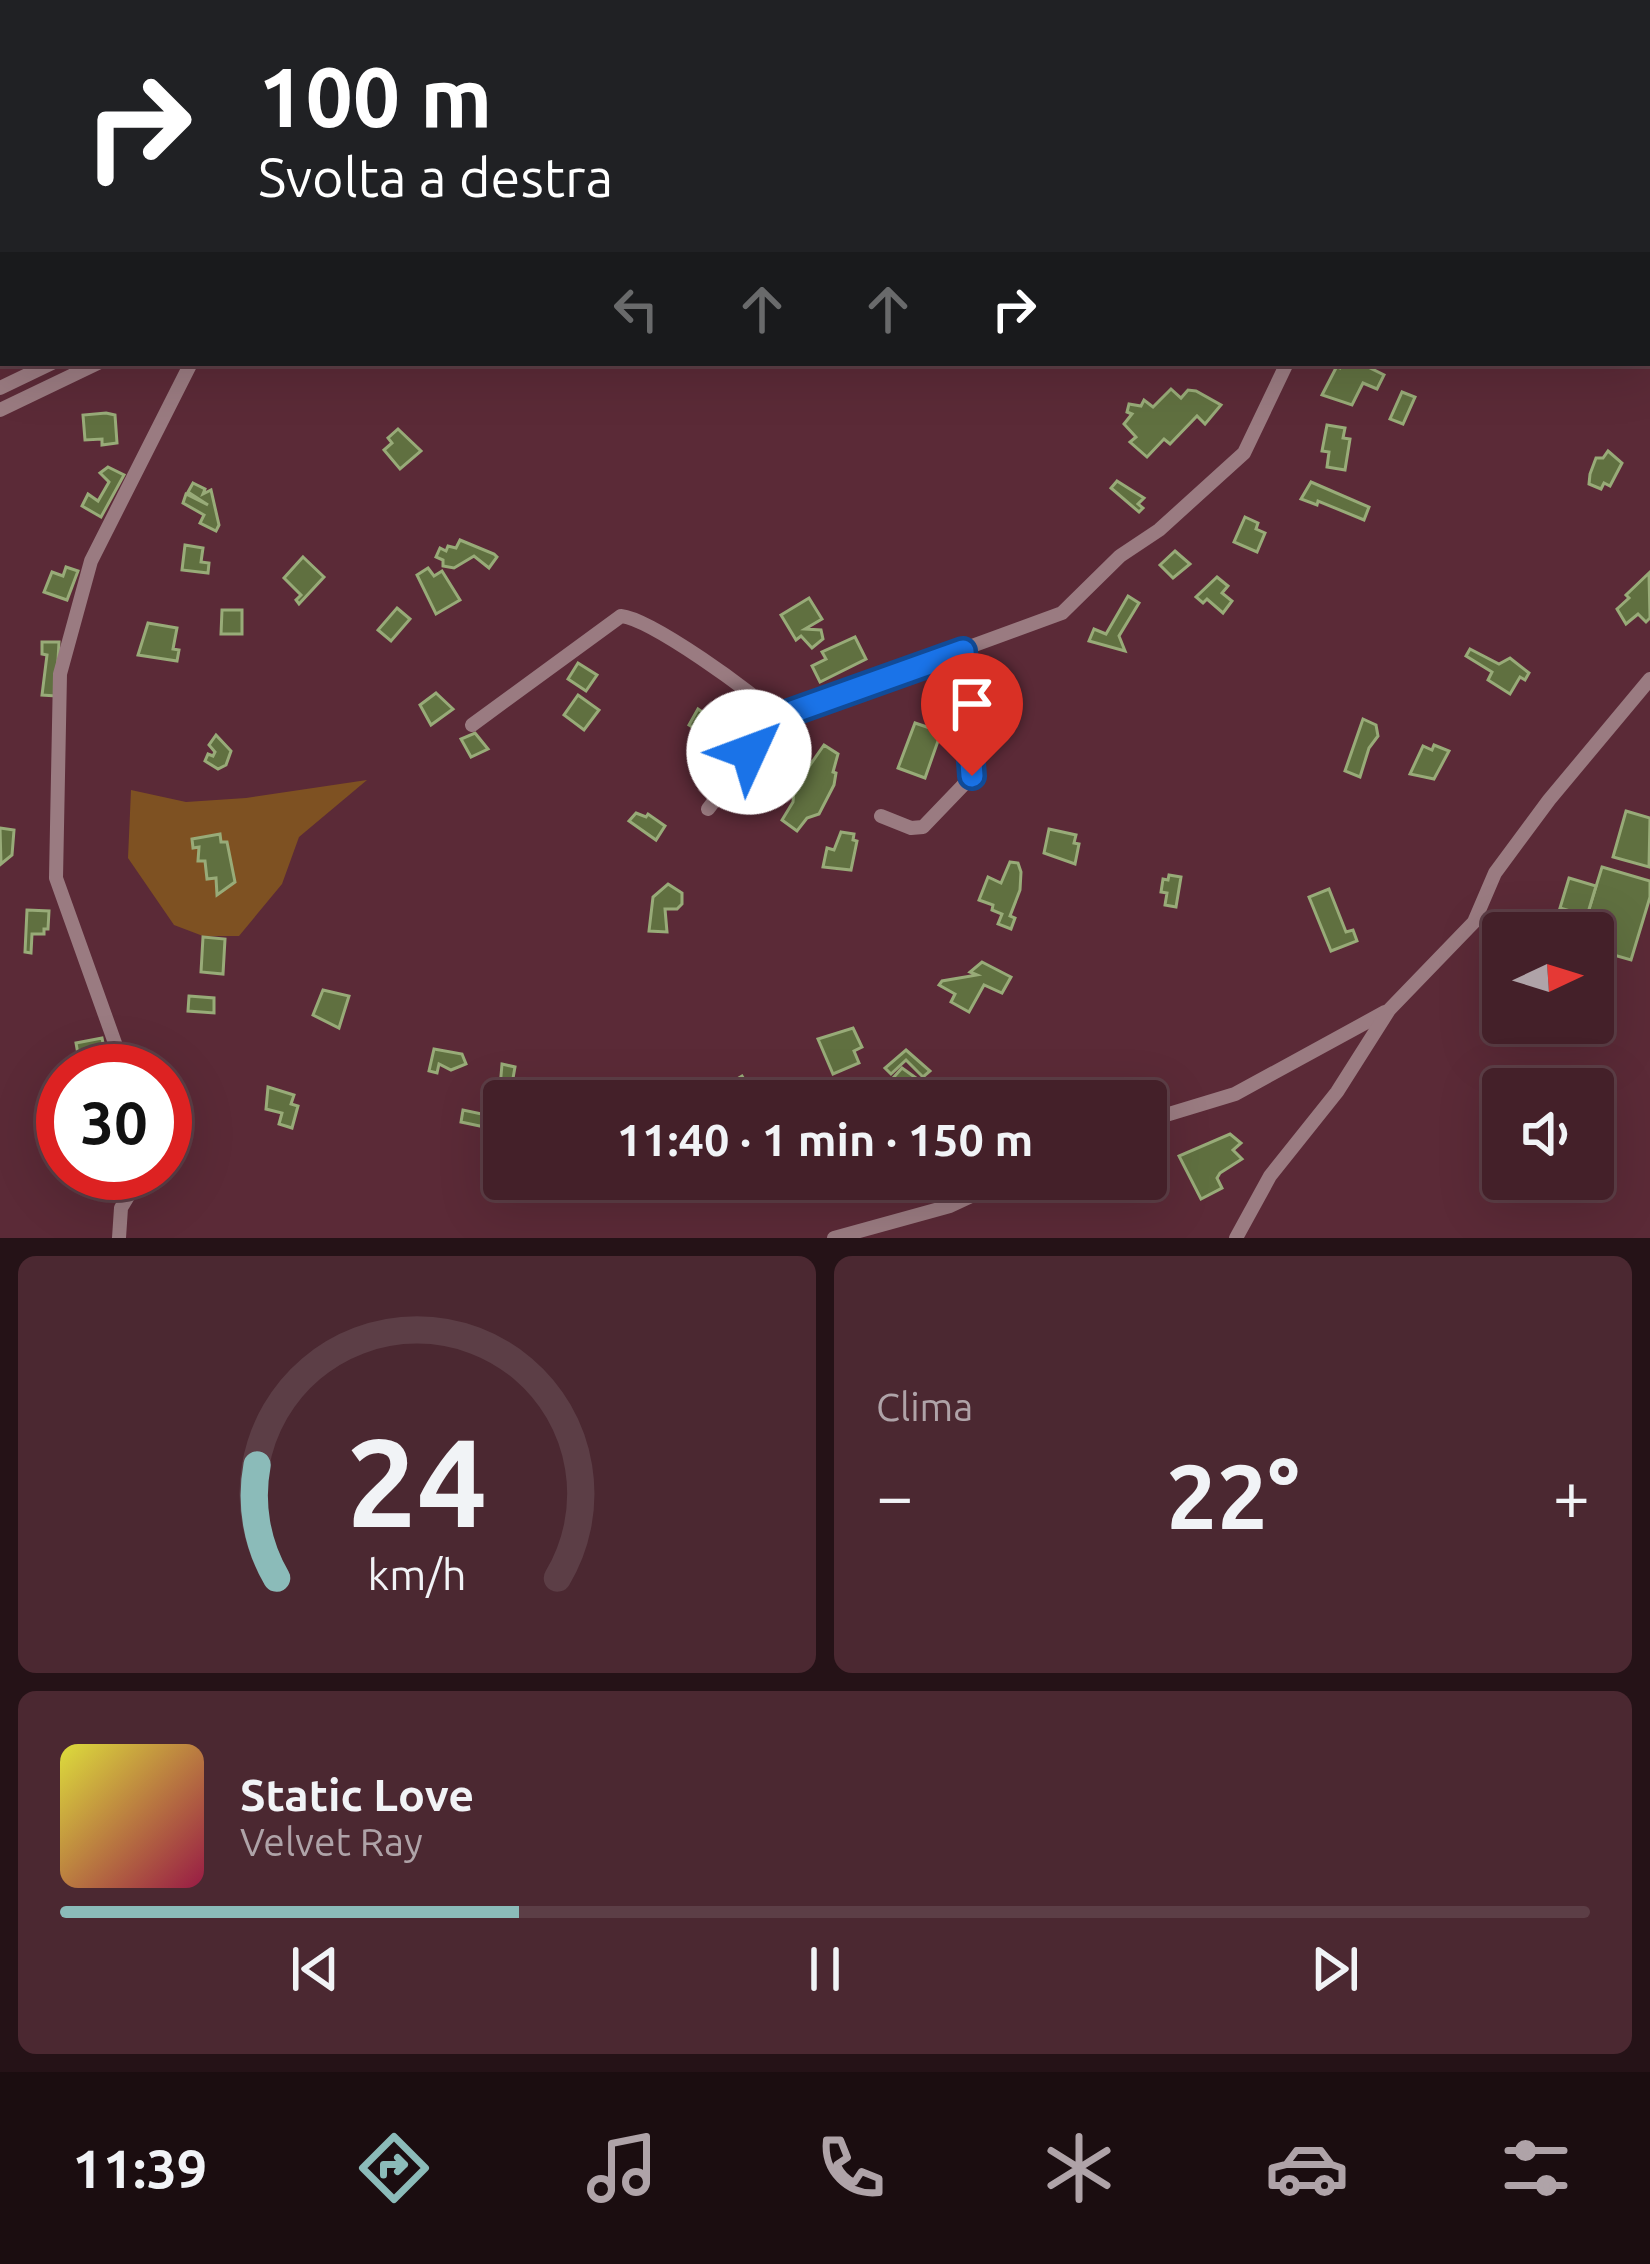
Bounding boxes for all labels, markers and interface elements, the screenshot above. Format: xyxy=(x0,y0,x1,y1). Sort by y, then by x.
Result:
icon: right xyxy=(60,48,216,204)
text: 100 m xyxy=(258,49,492,143)
text: Svolta a destra xyxy=(258,147,613,207)
icon: left xyxy=(603,276,669,342)
icon: ahead xyxy=(729,276,795,342)
icon: ahead xyxy=(855,276,921,342)
icon: right xyxy=(981,276,1047,342)
pin xyxy=(921,653,1023,776)
icon: arrive xyxy=(939,671,1005,737)
position arrow xyxy=(686,689,812,815)
north arrow xyxy=(1482,912,1614,1044)
map controls xyxy=(1482,912,1614,1200)
speed limit sign: 30 xyxy=(36,1044,192,1200)
button: sound xyxy=(1482,1068,1614,1200)
text: 11:40 · 1 min · 150 m xyxy=(617,1114,1033,1165)
text: Clima xyxy=(876,1385,973,1428)
text: 24 xyxy=(347,1411,487,1551)
text: 22° xyxy=(1166,1445,1300,1546)
text: − xyxy=(876,1458,913,1532)
text: + xyxy=(1553,1458,1590,1532)
text: km/h xyxy=(367,1549,467,1597)
text: Static Love xyxy=(240,1769,474,1820)
text: Velvet Ray xyxy=(240,1820,423,1863)
icon: previous xyxy=(282,1936,348,2002)
icon: pause xyxy=(792,1936,858,2002)
icon: next xyxy=(1302,1936,1368,2002)
icon: directions xyxy=(352,2126,436,2210)
icon: music xyxy=(580,2126,664,2210)
icon: phone xyxy=(809,2126,893,2210)
icon: climate xyxy=(1037,2126,1121,2210)
icon: car xyxy=(1265,2126,1349,2210)
icon: filters xyxy=(1494,2126,1578,2210)
text: 11:39 xyxy=(72,2138,207,2198)

